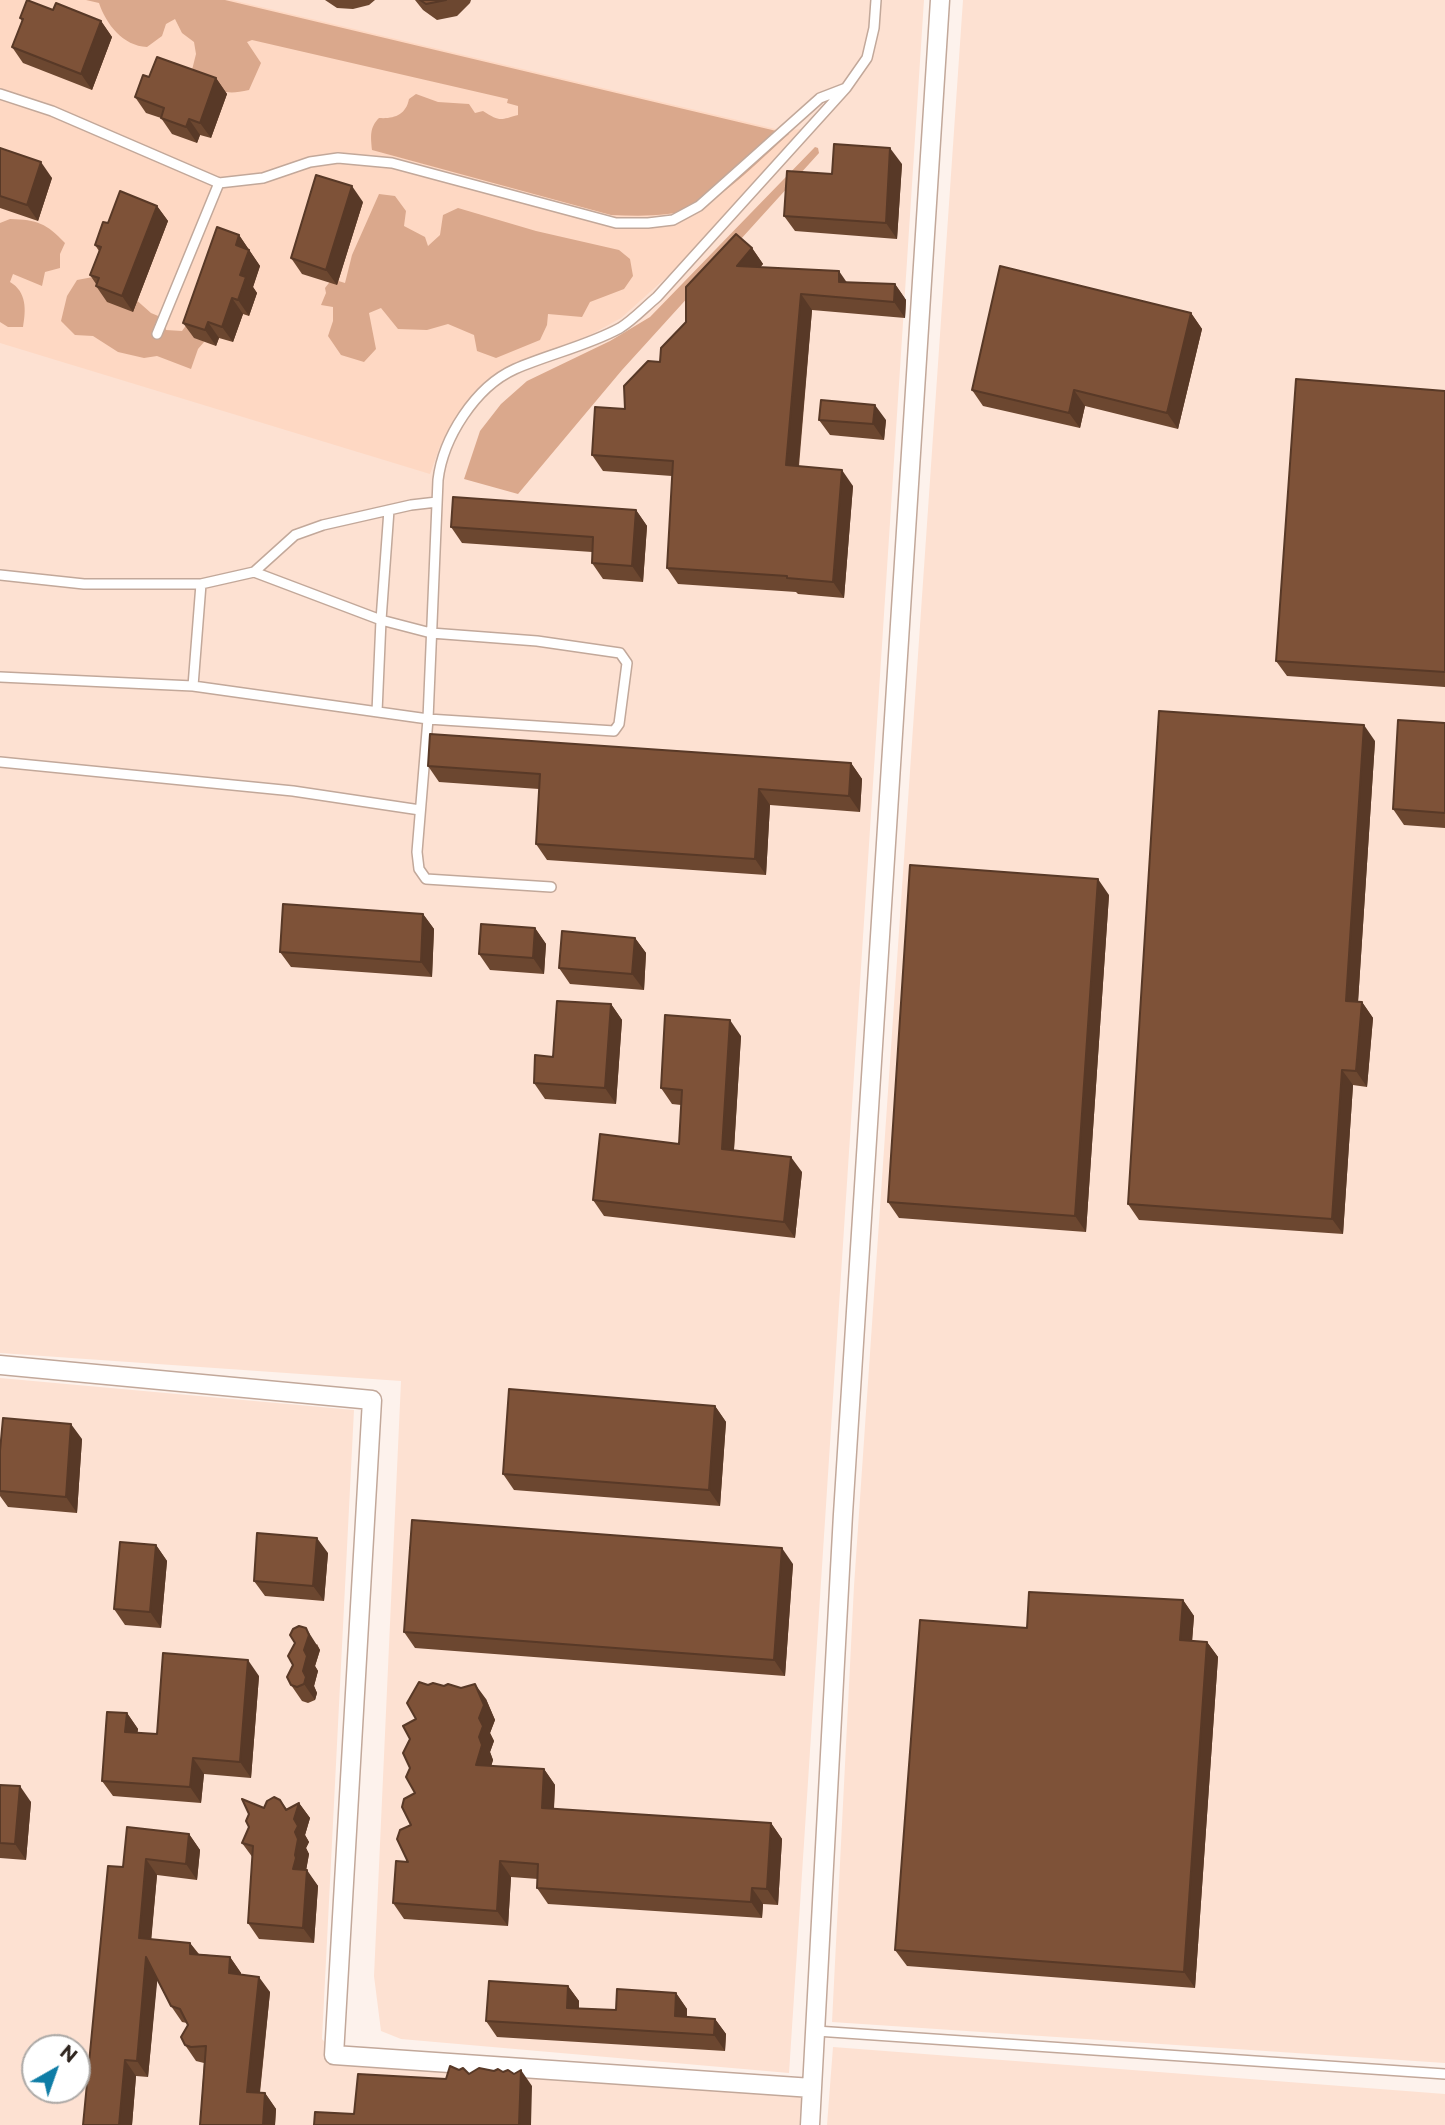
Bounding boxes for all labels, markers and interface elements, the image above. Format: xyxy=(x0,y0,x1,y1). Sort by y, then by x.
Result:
north arrow xyxy=(21,2034,91,2104)
text: N xyxy=(55,2040,82,2068)

